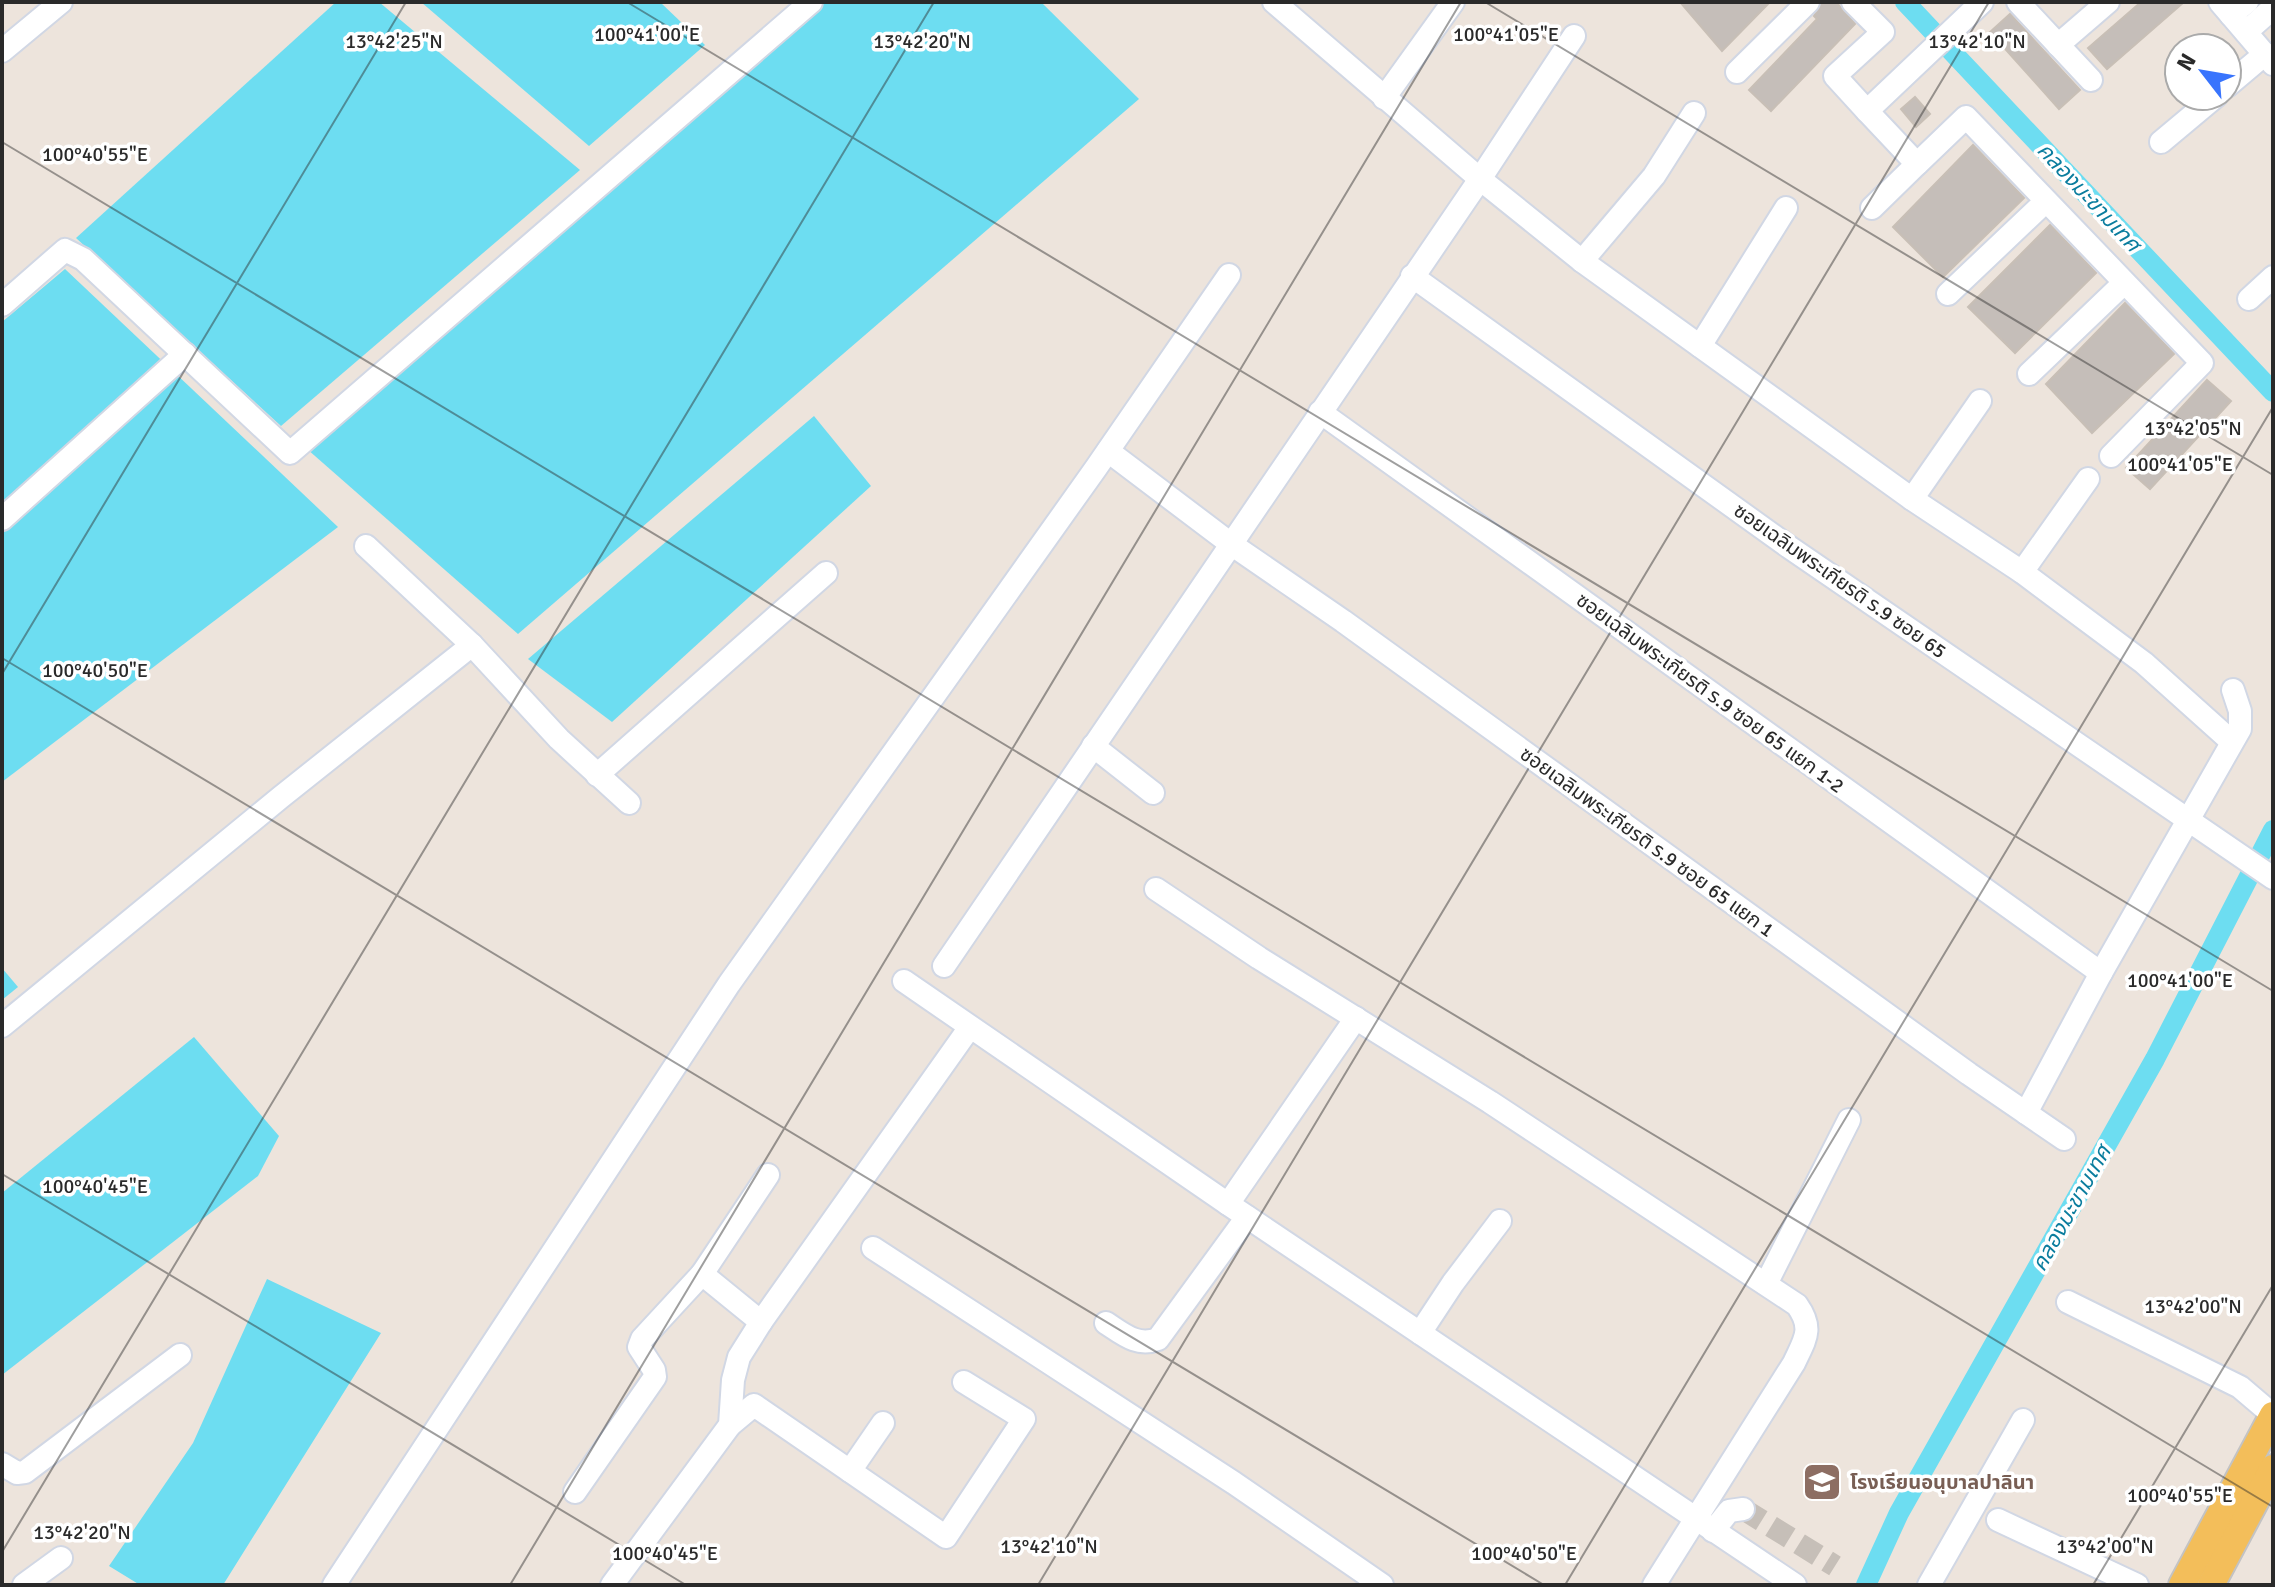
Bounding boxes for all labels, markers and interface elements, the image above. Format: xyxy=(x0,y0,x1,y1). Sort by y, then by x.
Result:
text: 100°41'00"E xyxy=(594,22,700,47)
text: 100°41'05"E xyxy=(1453,22,1559,47)
text: 13°42'25"N xyxy=(345,29,443,54)
text: 13°42'20"N xyxy=(873,29,971,54)
text: 13°42'10"N xyxy=(1928,29,2026,54)
north arrow xyxy=(2163,32,2243,112)
text: N xyxy=(2171,48,2202,75)
water label: คลองมะขามเทศ xyxy=(2032,137,2148,259)
text: 100°40'55"E xyxy=(42,142,148,167)
text: 13°42'05"N xyxy=(2144,416,2242,441)
text: 100°41'05"E xyxy=(2127,452,2233,477)
street label: ซอยเฉลิมพระเกียรติ ร.9 ซอย 65 xyxy=(1729,498,1951,664)
street label: ซอยเฉลิมพระเกียรติ ร.9 ซอย 65 แยก 1-2 xyxy=(1571,587,1849,799)
text: 100°40'50"E xyxy=(42,658,148,683)
street label: ซอยเฉลิมพระเกียรติ ร.9 ซอย 65 แยก 1 xyxy=(1515,741,1779,943)
text: 100°41'00"E xyxy=(2127,968,2233,993)
water label: คลองมะขามเทศ xyxy=(2025,1138,2118,1276)
text: 100°40'45"E xyxy=(42,1174,148,1199)
text: 13°42'00"N xyxy=(2144,1294,2242,1319)
school or university icon: โรงเรียนอนุบาลปาลินา xyxy=(1801,1461,1843,1503)
place label: โรงเรียนอนุบาลปาลินา xyxy=(1850,1470,2034,1495)
text: 100°40'55"E xyxy=(2127,1483,2233,1508)
text: 13°42'20"N xyxy=(33,1520,131,1545)
text: 13°42'10"N xyxy=(1000,1534,1098,1559)
text: 13°42'00"N xyxy=(2056,1534,2154,1559)
text: 100°40'45"E xyxy=(612,1541,718,1566)
text: 100°40'50"E xyxy=(1471,1541,1577,1566)

